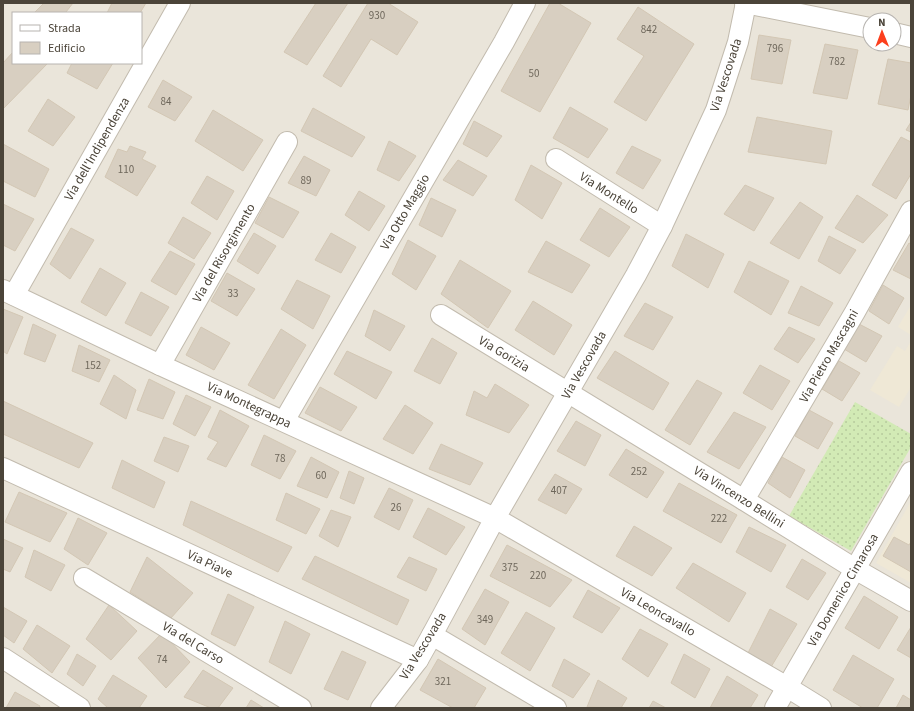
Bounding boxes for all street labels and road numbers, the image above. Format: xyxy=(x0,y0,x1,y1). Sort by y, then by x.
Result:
street label: Via Vescovada xyxy=(706,36,746,114)
street label: Via dell'Indipendenza xyxy=(60,94,134,204)
street label: Via Montello xyxy=(576,168,642,218)
street label: Via Otto Maggio xyxy=(376,171,434,253)
street label: Via del Risorgimento xyxy=(188,200,260,306)
street label: Via Pietro Mascagni xyxy=(795,306,863,406)
street label: Via Vescovada xyxy=(557,327,611,403)
street label: Via Gorizia xyxy=(475,332,533,376)
street label: Via Montegrappa xyxy=(204,378,294,432)
street label: Via Vincenzo Bellini xyxy=(690,462,788,532)
street label: Via Domenico Cimarosa xyxy=(803,530,883,650)
street label: Via Piave xyxy=(184,546,236,582)
street label: Via Leoncavallo xyxy=(617,583,699,641)
street label: Via Vescovada xyxy=(395,609,451,683)
street label: Via del Carso xyxy=(159,617,227,669)

